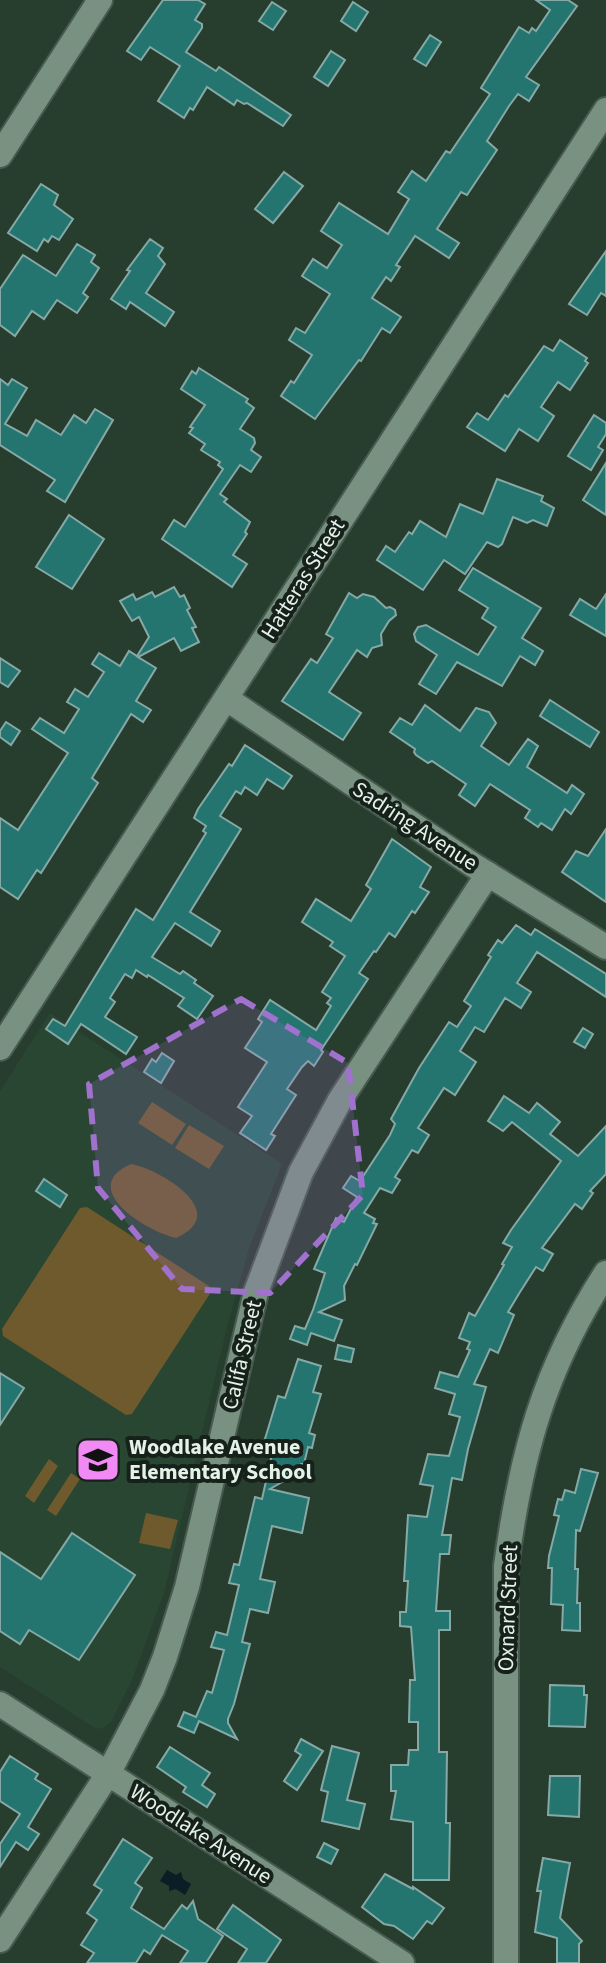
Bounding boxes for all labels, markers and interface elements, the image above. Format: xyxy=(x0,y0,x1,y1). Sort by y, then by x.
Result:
street label: Hatteras Street xyxy=(253,512,353,646)
street label: Sadring Avenue xyxy=(346,774,484,879)
street label: Califa Street xyxy=(214,1297,270,1413)
place label: Woodlake Avenue Elementary School xyxy=(129,1431,312,1488)
school or university icon: Woodlake Avenue Elementary School xyxy=(74,1436,122,1484)
street label: Oxnard Street xyxy=(490,1544,526,1672)
street label: Woodlake Avenue xyxy=(124,1776,278,1892)

